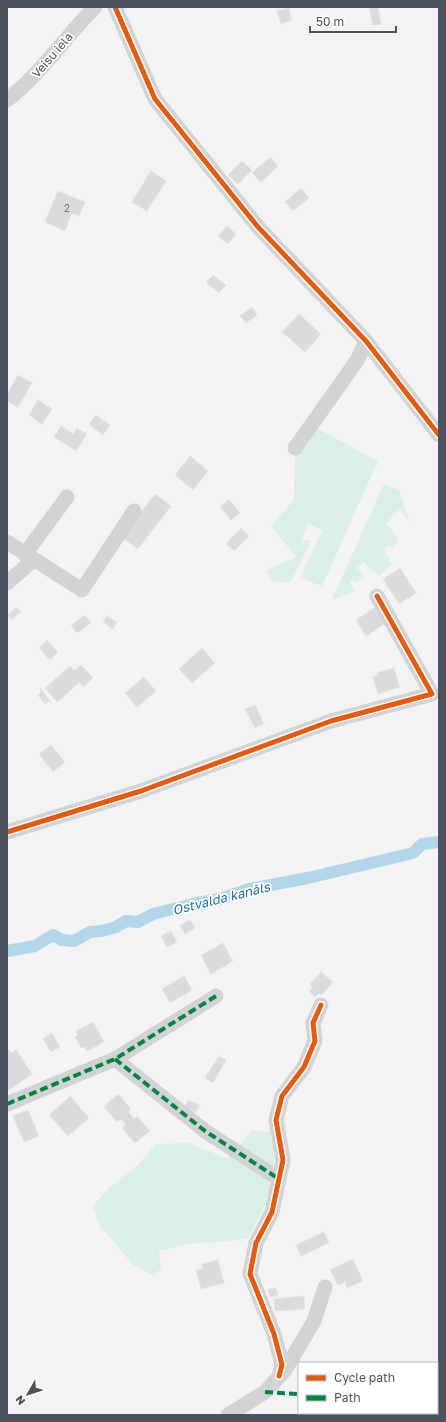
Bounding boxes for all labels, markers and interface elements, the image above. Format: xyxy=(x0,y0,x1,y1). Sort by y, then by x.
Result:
scale bar xyxy=(310,8,396,34)
text: 50 m xyxy=(316,14,344,29)
street label: Veisu iela xyxy=(28,29,76,81)
house number: 2 xyxy=(64,202,70,214)
water label: Ostvalda kanāls xyxy=(171,878,272,918)
legend xyxy=(298,1362,438,1414)
text: Cycle path xyxy=(334,1370,395,1385)
north arrow xyxy=(8,1374,48,1414)
text: Path xyxy=(334,1390,361,1405)
text: N xyxy=(12,1393,28,1408)

